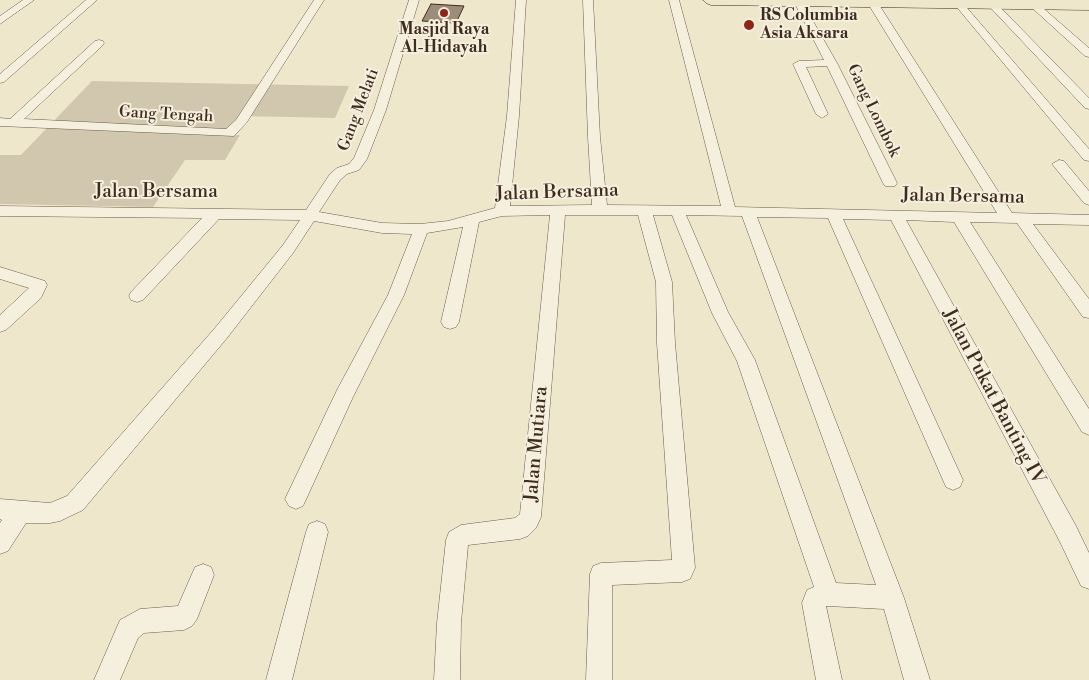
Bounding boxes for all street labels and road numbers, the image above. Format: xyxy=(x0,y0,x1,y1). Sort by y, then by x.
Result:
street label: Gang Lombok xyxy=(842,61,904,161)
street label: Gang Melati xyxy=(334,66,384,154)
street label: Gang Tengah xyxy=(118,103,214,127)
street label: Jalan Bersama xyxy=(495,179,619,207)
street label: Jalan Bersama xyxy=(94,181,218,203)
street label: Jalan Bersama xyxy=(901,185,1025,209)
street label: Jalan Pukat Banting IV xyxy=(937,305,1049,489)
street label: Jalan Mutiara xyxy=(521,385,553,503)

